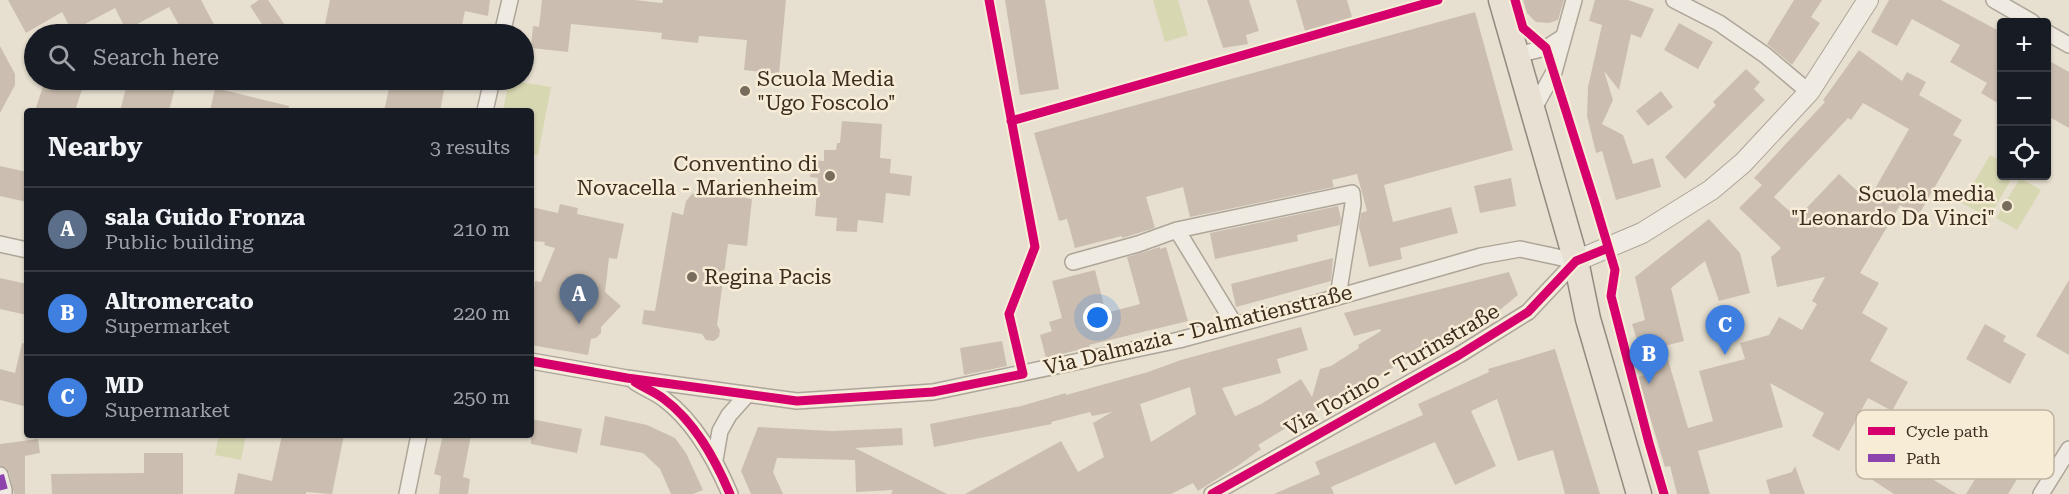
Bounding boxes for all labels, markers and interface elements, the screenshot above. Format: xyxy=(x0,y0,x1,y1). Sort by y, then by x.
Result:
map controls xyxy=(1997,18,2051,180)
button: + xyxy=(1997,18,2051,72)
search box xyxy=(24,24,534,90)
icon: search xyxy=(45,41,78,74)
text: Search here xyxy=(93,45,219,70)
place label: Scuola Media "Ugo Foscolo" xyxy=(757,67,896,115)
button: − xyxy=(1997,72,2051,126)
marker: Scuola Media "Ugo Foscolo" xyxy=(738,84,752,98)
button: locate xyxy=(1997,126,2051,180)
text: Nearby xyxy=(48,132,142,162)
text: 3 results xyxy=(430,135,510,159)
place label: Conventino di Novacella - Marienheim xyxy=(577,152,818,200)
marker: Conventino di Novacella - Marienheim xyxy=(823,169,837,183)
place label: Scuola media "Leonardo Da Vinci" xyxy=(1791,182,1996,230)
marker: Scuola media "Leonardo Da Vinci" xyxy=(2000,199,2014,213)
text: sala Guido Fronza xyxy=(105,205,305,230)
text: A xyxy=(60,217,75,241)
text: 210 m xyxy=(453,217,510,241)
text: Public building xyxy=(105,230,254,254)
place label: Regina Pacis xyxy=(704,265,831,289)
marker: Regina Pacis xyxy=(685,270,699,284)
pin: A xyxy=(560,274,598,324)
street label: Via Dalmazia - Dalmatienstraße xyxy=(1041,280,1355,380)
text: Altromercato xyxy=(105,289,254,314)
street label: Via Torino - Turinstraße xyxy=(1281,299,1503,441)
text: B xyxy=(60,301,75,325)
text: 220 m xyxy=(453,301,510,325)
your location xyxy=(1083,303,1112,332)
pin: C xyxy=(1706,306,1744,355)
text: Supermarket xyxy=(105,314,230,338)
pin: B xyxy=(1630,334,1668,384)
text: MD xyxy=(105,373,144,398)
text: C xyxy=(61,385,75,409)
text: 250 m xyxy=(453,385,510,409)
text: Supermarket xyxy=(105,398,230,422)
legend xyxy=(1856,410,2054,479)
text: Cycle path xyxy=(1906,422,1989,441)
text: Path xyxy=(1906,449,1941,468)

